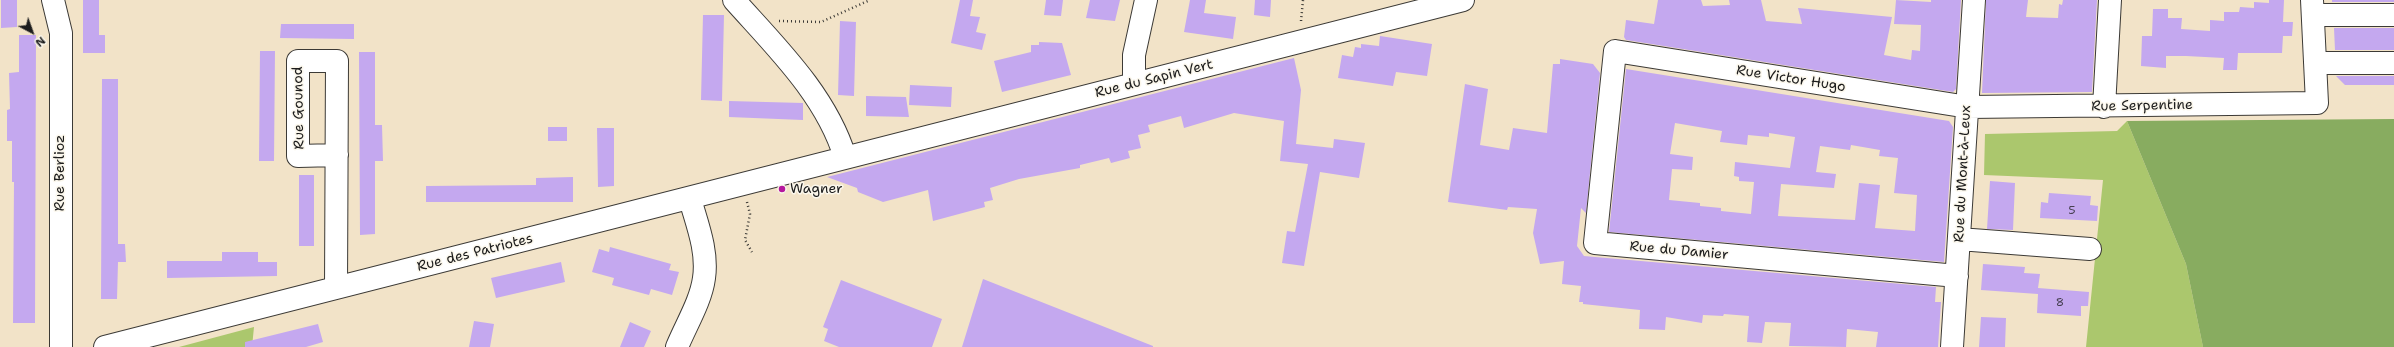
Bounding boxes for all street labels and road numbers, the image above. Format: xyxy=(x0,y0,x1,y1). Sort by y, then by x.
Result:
street label: Rue du Sapin Vert xyxy=(1093,56,1215,102)
street label: Rue Victor Hugo xyxy=(1735,62,1847,96)
street label: Rue Gounod xyxy=(290,66,308,150)
street label: Rue Serpentine xyxy=(2091,97,2193,115)
street label: Rue du Mont-à-Leux xyxy=(1951,105,1975,243)
street label: Rue Berlioz xyxy=(52,135,68,211)
street label: Rue des Patriotes xyxy=(415,230,535,276)
street label: Rue du Damier xyxy=(1629,238,1729,264)

